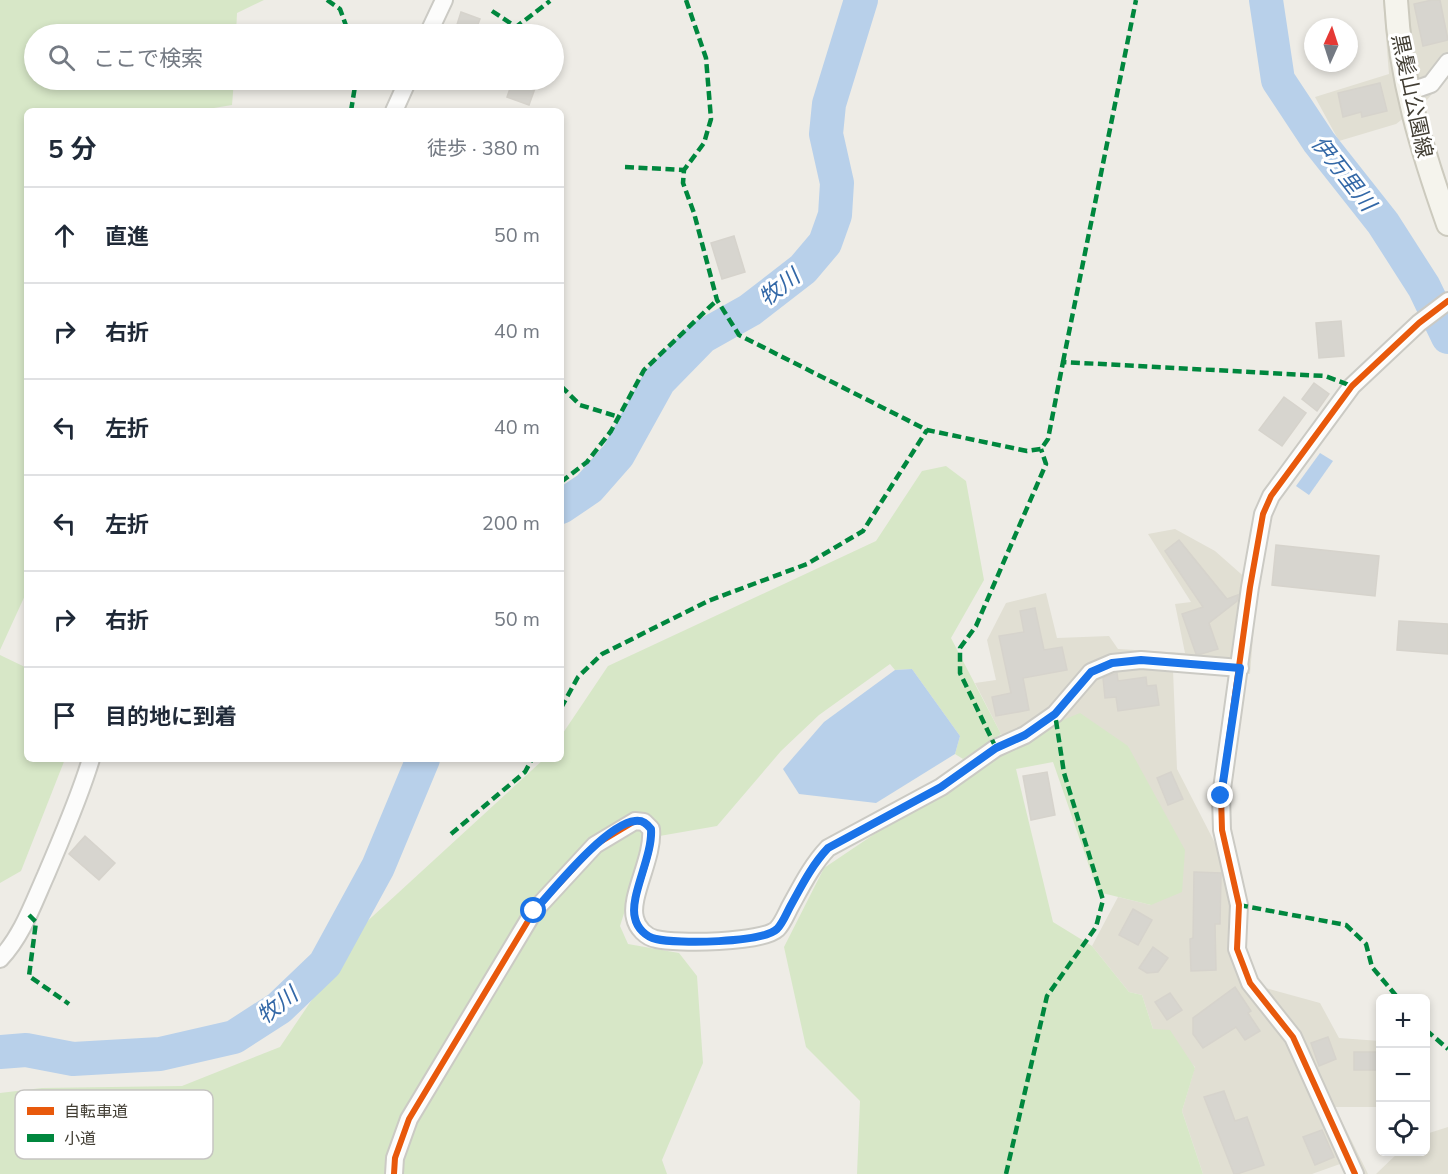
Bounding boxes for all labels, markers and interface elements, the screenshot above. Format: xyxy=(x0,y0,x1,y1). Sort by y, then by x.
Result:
north arrow xyxy=(1304,18,1358,72)
search box xyxy=(24,24,564,90)
street label: 黒髪山公園線 xyxy=(1385,31,1439,161)
icon: search xyxy=(45,41,78,74)
text: ここで検索 xyxy=(93,44,203,74)
water label: 伊万里川 xyxy=(1304,130,1383,219)
text: 5 分 xyxy=(48,132,97,167)
text: 徒歩 · 380 m xyxy=(427,135,540,162)
icon: ahead xyxy=(48,219,81,252)
text: 直進 xyxy=(105,222,149,252)
text: 50 m xyxy=(494,222,540,249)
water label: 牧川 xyxy=(753,261,808,313)
icon: right xyxy=(48,315,81,348)
text: 右折 xyxy=(105,318,149,348)
text: 40 m xyxy=(494,318,540,345)
icon: left xyxy=(48,411,81,444)
text: 左折 xyxy=(105,414,149,444)
text: 40 m xyxy=(494,414,540,441)
icon: left xyxy=(48,507,81,540)
text: 左折 xyxy=(105,510,149,540)
text: 200 m xyxy=(482,510,540,537)
icon: right xyxy=(48,603,81,636)
text: 右折 xyxy=(105,606,149,636)
text: 50 m xyxy=(494,606,540,633)
icon: arrive xyxy=(48,699,81,732)
text: 目的地に到着 xyxy=(105,702,237,732)
route end xyxy=(1207,782,1233,808)
route start xyxy=(520,897,546,923)
water label: 牧川 xyxy=(251,979,306,1031)
map controls xyxy=(1376,994,1430,1156)
button: + xyxy=(1376,994,1430,1048)
button: − xyxy=(1376,1048,1430,1102)
legend xyxy=(15,1090,213,1159)
text: 自転車道 xyxy=(64,1101,128,1123)
button: locate xyxy=(1376,1102,1430,1156)
text: 小道 xyxy=(64,1128,96,1150)

